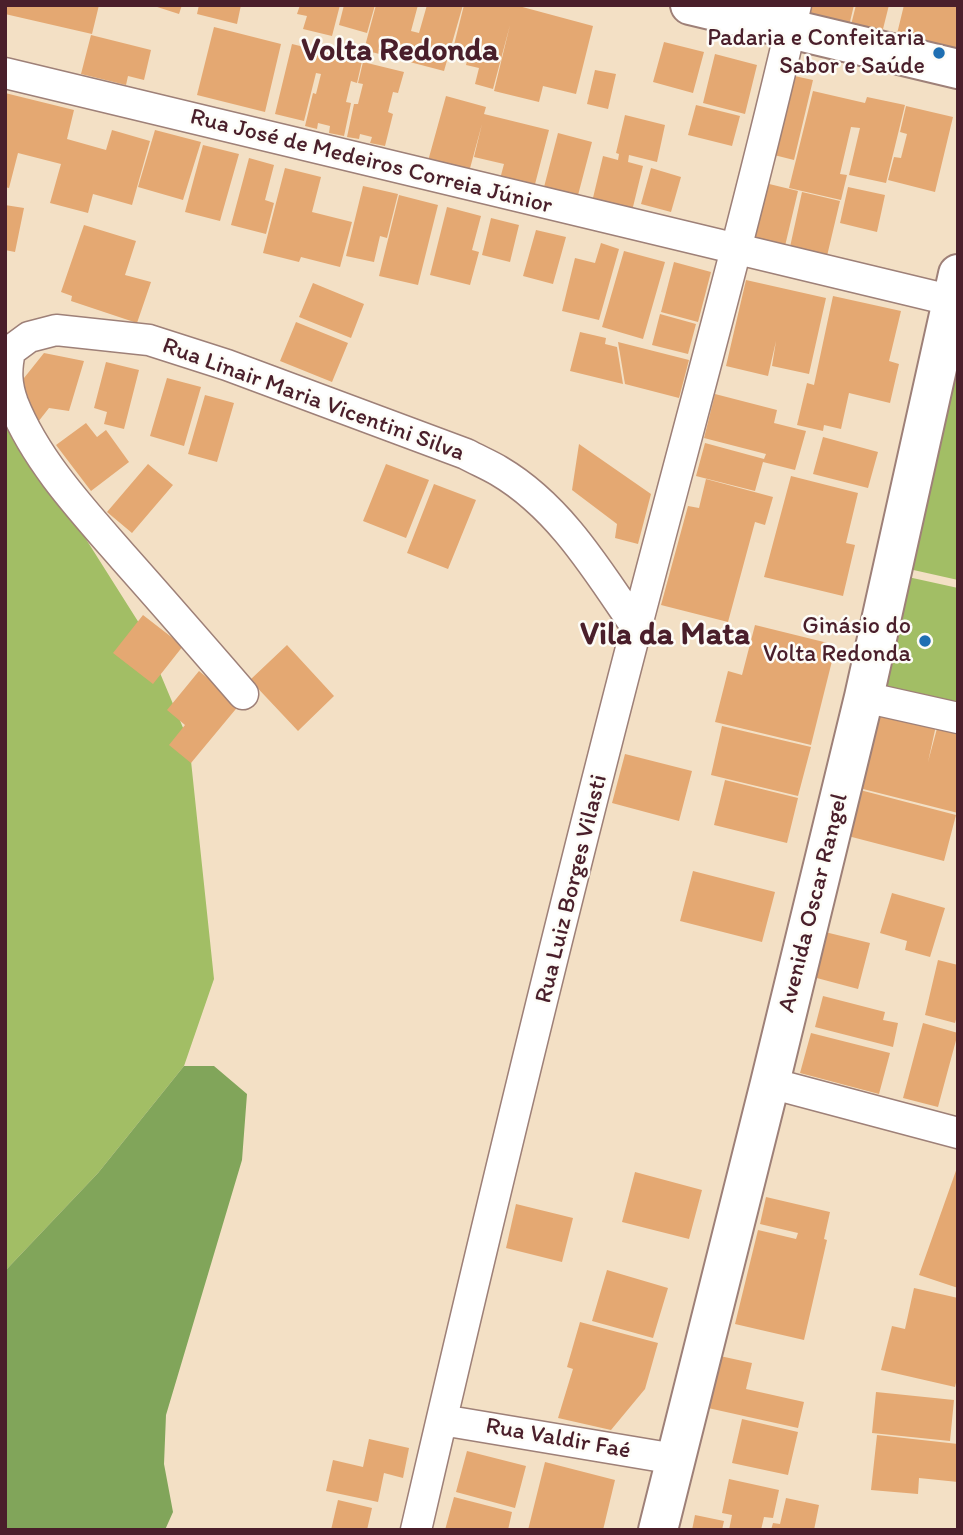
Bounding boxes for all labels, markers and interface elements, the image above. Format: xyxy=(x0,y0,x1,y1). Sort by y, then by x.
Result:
place label: Padaria e Confeitaria Sabor e Saúde xyxy=(707,25,925,81)
district label: Volta Redonda xyxy=(301,33,499,71)
marker: Padaria e Confeitaria Sabor e Saúde xyxy=(931,45,947,61)
street label: Rua José de Medeiros Correia Júnior xyxy=(187,103,555,221)
street label: Rua Linair Maria Vicentini Silva xyxy=(158,332,468,468)
place label: Ginásio do Volta Redonda xyxy=(763,613,911,669)
district label: Vila da Mata xyxy=(580,617,750,655)
marker: Ginásio do Volta Redonda xyxy=(917,633,933,649)
street label: Rua Luiz Borges Vilasti xyxy=(530,772,614,1006)
street label: Avenida Oscar Rangel xyxy=(773,790,855,1016)
street label: Rua Valdir Faé xyxy=(483,1412,633,1466)

